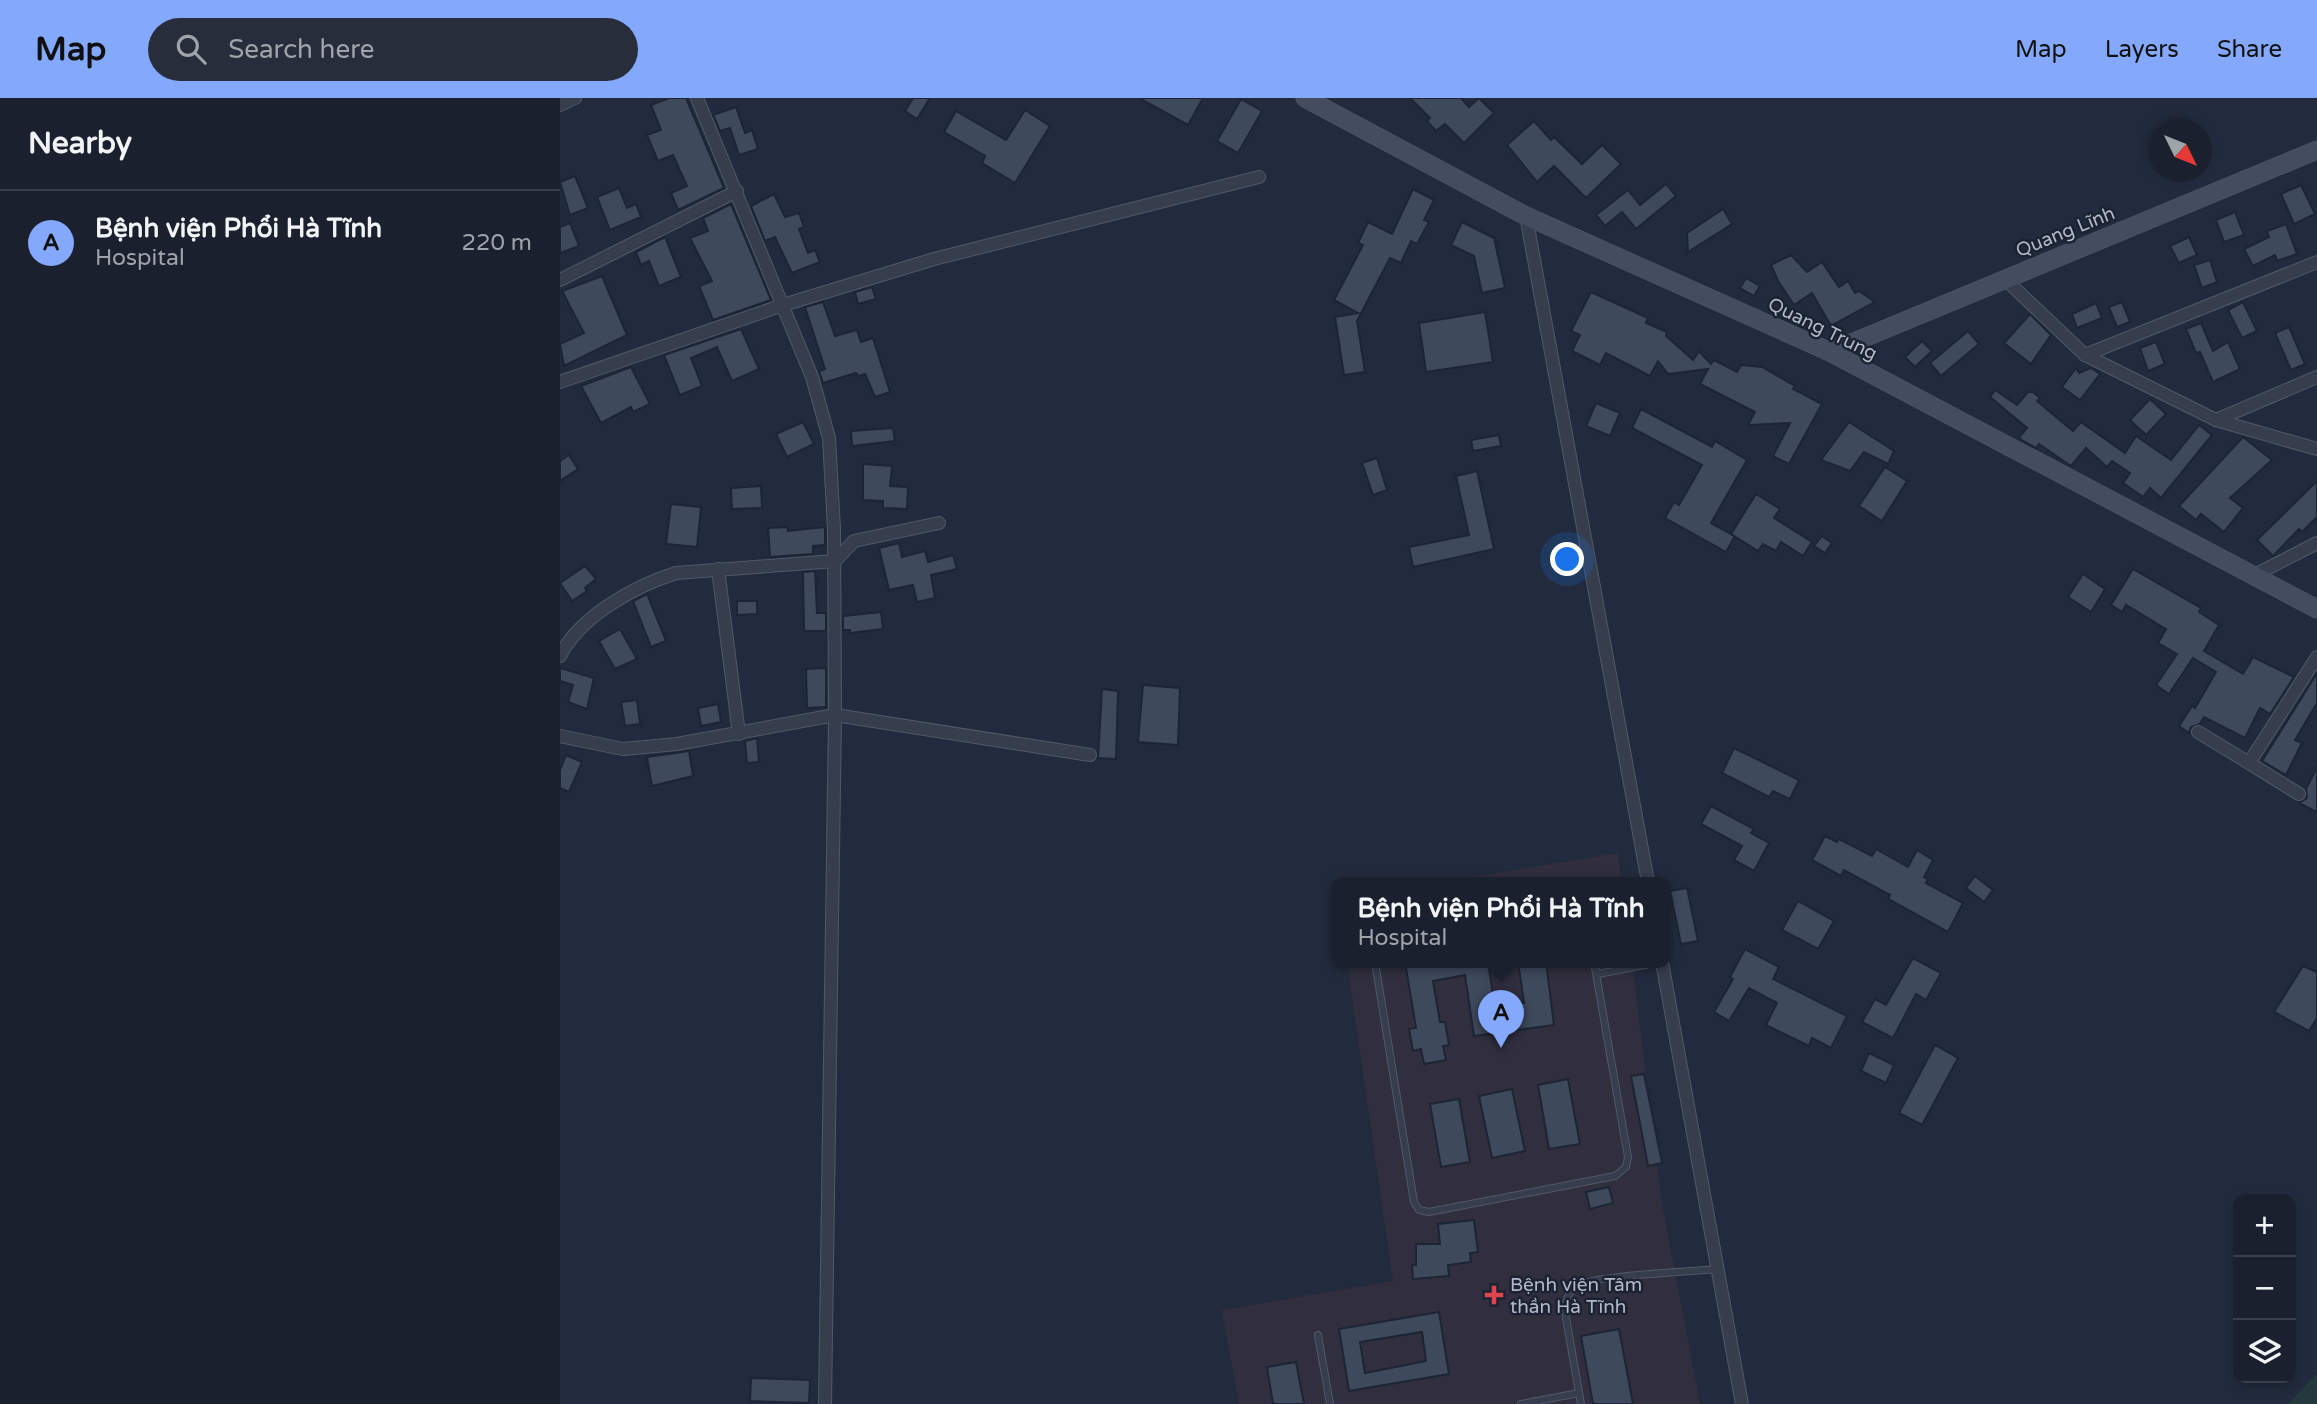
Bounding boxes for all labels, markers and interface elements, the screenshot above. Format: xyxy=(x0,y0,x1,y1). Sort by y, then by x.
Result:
search box xyxy=(148,18,638,81)
text: Map xyxy=(35,30,106,69)
icon: search xyxy=(172,30,210,68)
text: Search here xyxy=(228,34,374,65)
text: Map xyxy=(2015,35,2067,64)
text: Layers xyxy=(2105,35,2179,64)
text: Share xyxy=(2217,35,2282,64)
north arrow xyxy=(2149,119,2212,182)
text: Nearby xyxy=(28,125,132,162)
street label: Quang Lĩnh xyxy=(2013,202,2118,262)
text: Bệnh viện Phổi Hà Tĩnh xyxy=(95,213,382,244)
text: A xyxy=(42,229,60,257)
text: 220 m xyxy=(462,229,532,257)
text: Hospital xyxy=(95,244,185,272)
street label: Quang Trung xyxy=(1764,293,1881,365)
your location xyxy=(1550,542,1584,576)
popup xyxy=(1331,877,1671,968)
text: Bệnh viện Phổi Hà Tĩnh xyxy=(1357,893,1645,924)
text: Hospital xyxy=(1357,924,1447,952)
pin: A xyxy=(1478,990,1524,1048)
map controls xyxy=(2233,1194,2296,1383)
button: + xyxy=(2233,1194,2296,1257)
button: − xyxy=(2233,1257,2296,1320)
place label: Bệnh viện Tâm thần Hà Tĩnh xyxy=(1510,1274,1642,1318)
marker: Bệnh viện Tâm thần Hà Tĩnh xyxy=(1484,1285,1504,1305)
button: layers xyxy=(2233,1320,2296,1383)

